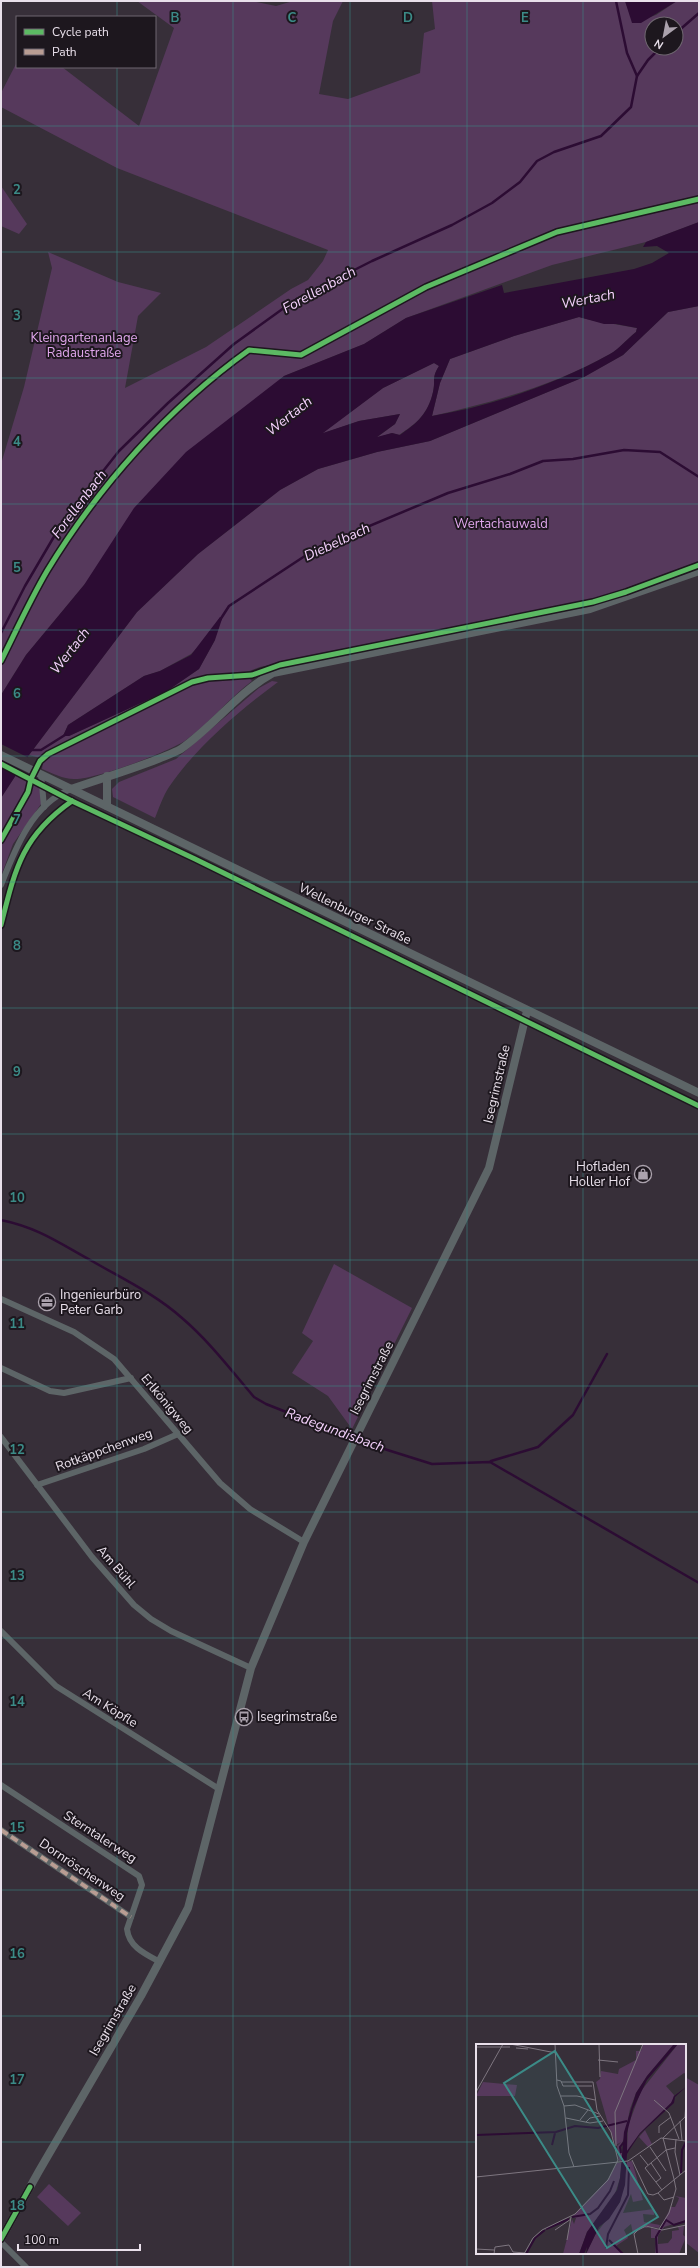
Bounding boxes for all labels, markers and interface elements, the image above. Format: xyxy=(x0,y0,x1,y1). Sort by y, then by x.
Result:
text: B xyxy=(171,9,180,27)
text: C xyxy=(288,9,297,27)
text: D xyxy=(403,9,413,27)
text: E xyxy=(521,9,529,27)
legend xyxy=(16,16,156,68)
north arrow xyxy=(644,16,684,56)
text: Cycle path xyxy=(52,24,109,40)
text: N xyxy=(651,36,666,53)
text: Path xyxy=(52,44,77,60)
text: 2 xyxy=(13,181,21,199)
water label: Forellenbach xyxy=(279,262,359,318)
water label: Wertach xyxy=(560,284,616,313)
text: 3 xyxy=(13,307,21,325)
park label: Kleingartenanlage Radaustraße xyxy=(30,329,138,362)
water label: Wertach xyxy=(262,392,316,440)
text: 4 xyxy=(13,433,21,451)
water label: Forellenbach xyxy=(47,466,111,542)
park label: Wertachauwald xyxy=(454,515,548,533)
water label: Diebelbach xyxy=(301,518,373,566)
text: 5 xyxy=(13,559,21,577)
water label: Wertach xyxy=(46,624,94,678)
text: 6 xyxy=(13,685,21,703)
text: 7 xyxy=(13,811,21,829)
street label: Wellenburger Straße xyxy=(296,879,414,949)
text: 8 xyxy=(13,937,21,955)
street label: Isegrimstraße xyxy=(479,1043,515,1125)
text: 9 xyxy=(13,1063,21,1081)
place label: Hofladen Holler Hof xyxy=(569,1158,631,1191)
shop icon: Hofladen Holler Hof xyxy=(633,1164,653,1184)
text: 10 xyxy=(9,1189,25,1207)
place label: Ingenieurbüro Peter Garb xyxy=(60,1286,141,1319)
office icon: Ingenieurbüro Peter Garb xyxy=(37,1292,57,1312)
text: 11 xyxy=(9,1315,25,1333)
street label: Isegrimstraße xyxy=(346,1338,398,1418)
street label: Erlkönigweg xyxy=(137,1370,197,1438)
water label: Radegundisbach xyxy=(283,1403,387,1457)
street label: Rotkäppchenweg xyxy=(53,1424,155,1476)
text: 12 xyxy=(9,1441,25,1459)
street label: Am Bühl xyxy=(92,1542,140,1592)
text: 13 xyxy=(9,1567,25,1585)
street label: Am Köpfle xyxy=(79,1684,141,1732)
text: 14 xyxy=(9,1693,25,1711)
bus stop icon: Isegrimstraße xyxy=(234,1707,254,1727)
place label: Isegrimstraße xyxy=(257,1708,337,1726)
street label: Sterntalerweg xyxy=(60,1807,140,1867)
text: 15 xyxy=(9,1819,25,1837)
street label: Dornröschenweg xyxy=(36,1835,128,1905)
text: 16 xyxy=(9,1945,25,1963)
street label: Isegrimstraße xyxy=(85,1981,141,2059)
inset map xyxy=(476,2044,686,2254)
text: 17 xyxy=(9,2071,25,2089)
text: 18 xyxy=(9,2197,25,2215)
scale bar xyxy=(18,2226,140,2252)
text: 100 m xyxy=(24,2232,59,2248)

